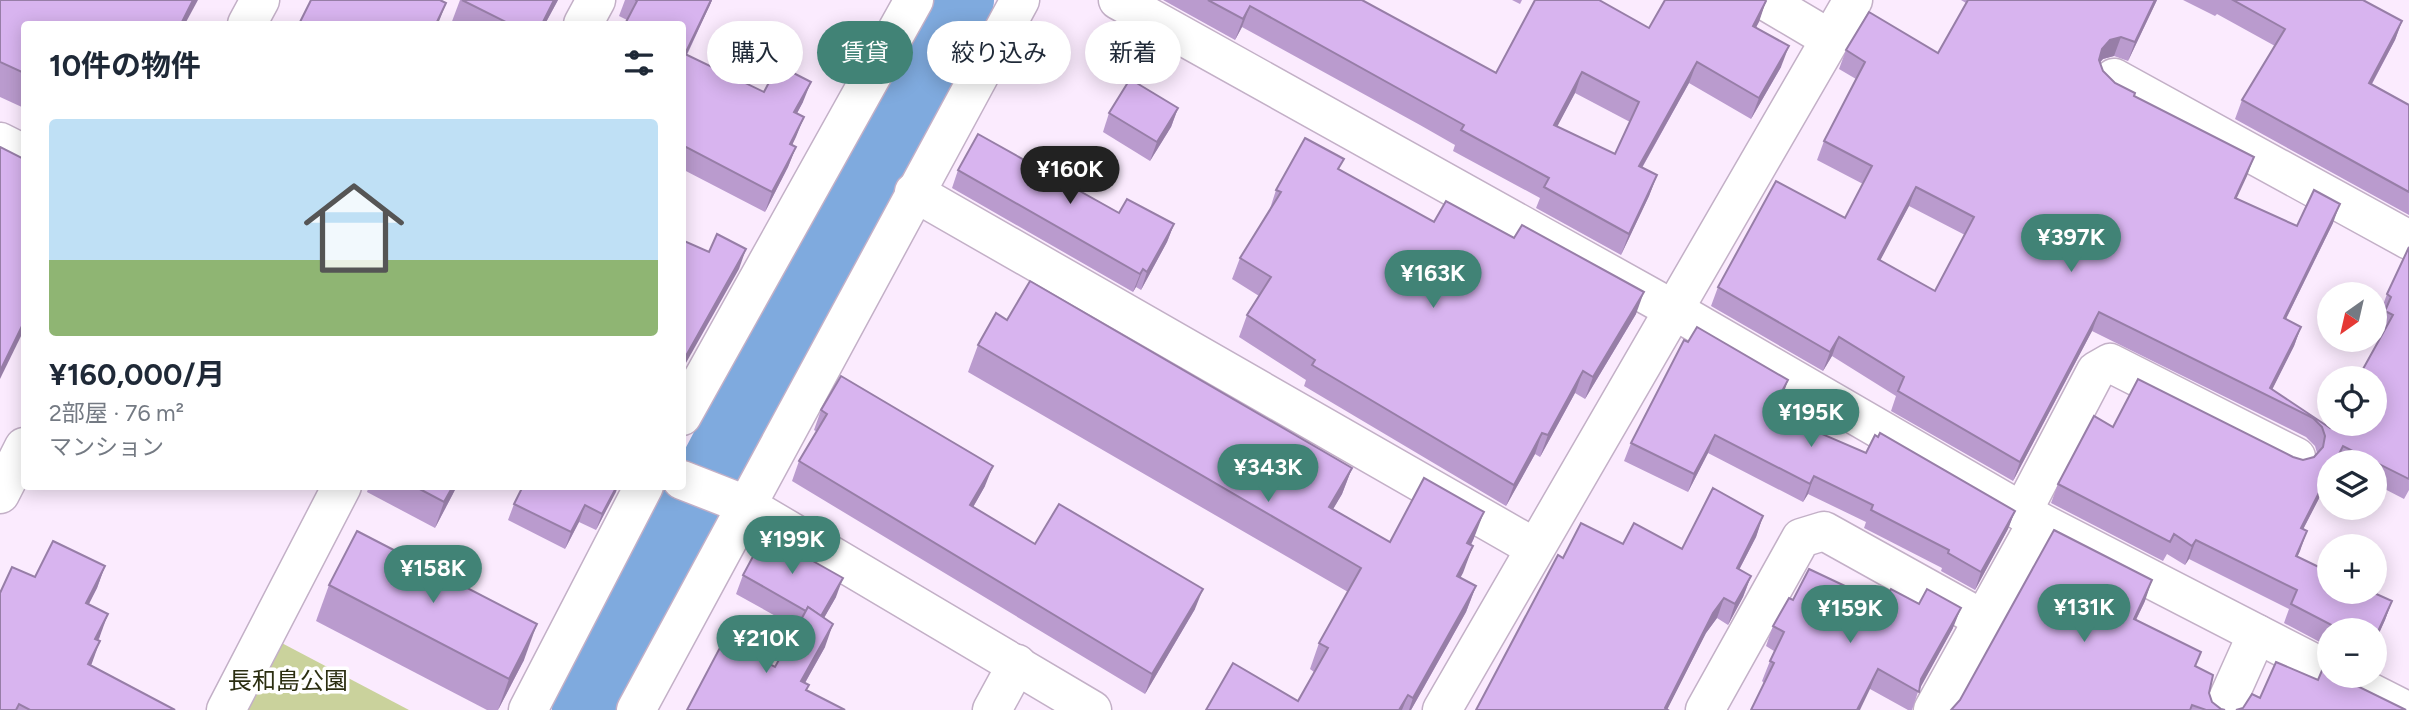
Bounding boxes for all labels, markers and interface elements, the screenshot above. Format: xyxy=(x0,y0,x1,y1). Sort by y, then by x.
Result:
chip: 購入 xyxy=(707,21,803,84)
chip: 賃貸 xyxy=(817,21,913,84)
chip: 絞り込み xyxy=(927,21,1071,84)
chip: 新着 xyxy=(1085,21,1181,84)
icon: filters xyxy=(620,44,658,82)
text: 10件の物件 xyxy=(49,47,201,84)
pin: ¥160K xyxy=(1021,146,1119,206)
text: ¥160K xyxy=(1037,155,1103,183)
icon: home xyxy=(291,165,417,291)
pin: ¥397K xyxy=(2022,215,2120,274)
text: ¥397K xyxy=(2037,223,2105,251)
pin: ¥163K xyxy=(1384,250,1482,310)
text: ¥163K xyxy=(1401,259,1465,287)
north arrow xyxy=(2317,282,2387,352)
map controls xyxy=(2317,282,2387,688)
text: ¥160,000/月 xyxy=(49,356,225,393)
button: locate xyxy=(2317,366,2387,436)
pin: ¥195K xyxy=(1762,390,1860,449)
text: ¥195K xyxy=(1778,398,1844,426)
text: 2部屋 · 76 m² xyxy=(49,399,184,427)
text: マンション xyxy=(49,433,164,461)
pin: ¥343K xyxy=(1219,444,1317,504)
button: layers xyxy=(2317,450,2387,520)
text: ¥343K xyxy=(1233,453,1303,481)
pin: ¥199K xyxy=(743,516,841,576)
text: ¥199K xyxy=(759,525,825,553)
button: + xyxy=(2317,534,2387,604)
pin: ¥158K xyxy=(384,546,482,605)
text: ¥158K xyxy=(400,554,466,582)
pin: ¥131K xyxy=(2035,584,2133,644)
pin: ¥159K xyxy=(1801,586,1899,645)
text: ¥131K xyxy=(2053,593,2115,621)
text: ¥159K xyxy=(1817,594,1883,622)
pin: ¥210K xyxy=(717,616,815,675)
button: − xyxy=(2317,618,2387,688)
text: ¥210K xyxy=(733,624,799,652)
park label: 長和島公園 xyxy=(228,666,348,695)

